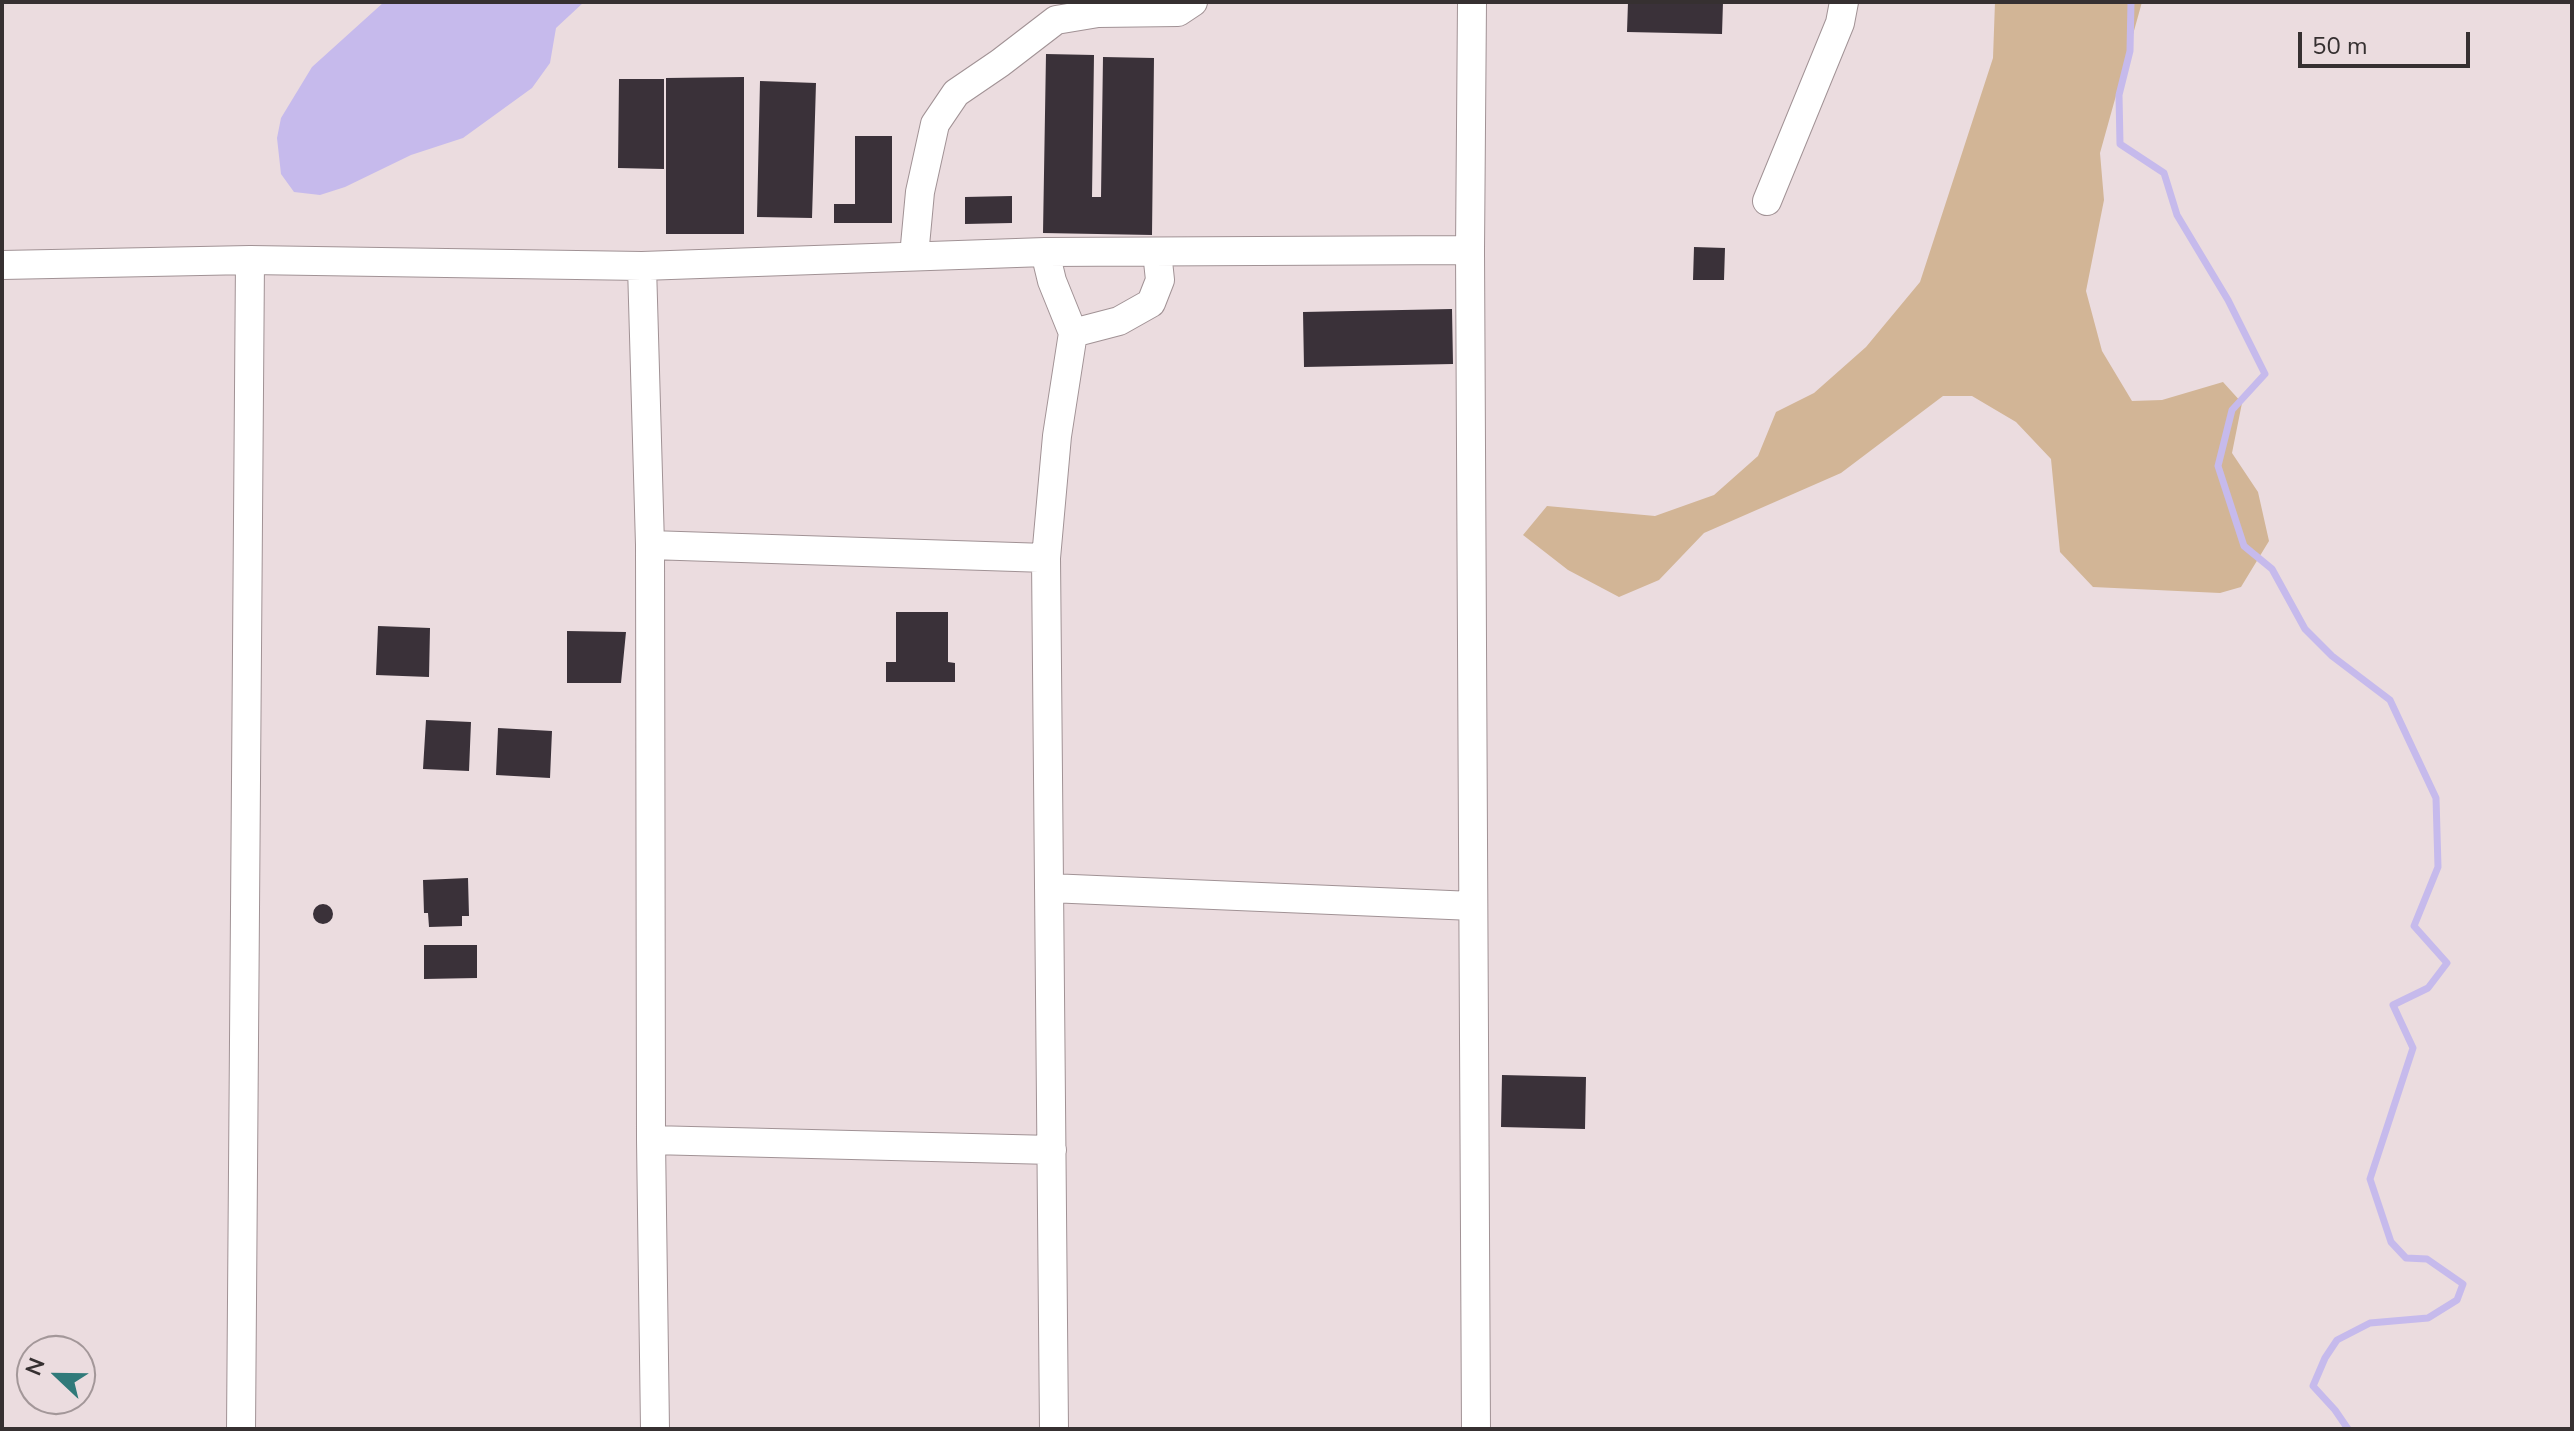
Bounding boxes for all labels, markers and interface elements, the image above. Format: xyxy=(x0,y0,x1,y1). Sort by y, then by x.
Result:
scale bar xyxy=(2302,16,2474,66)
text: 50 m xyxy=(2312,30,2368,62)
north arrow xyxy=(16,1335,96,1415)
text: N xyxy=(19,1354,53,1380)

